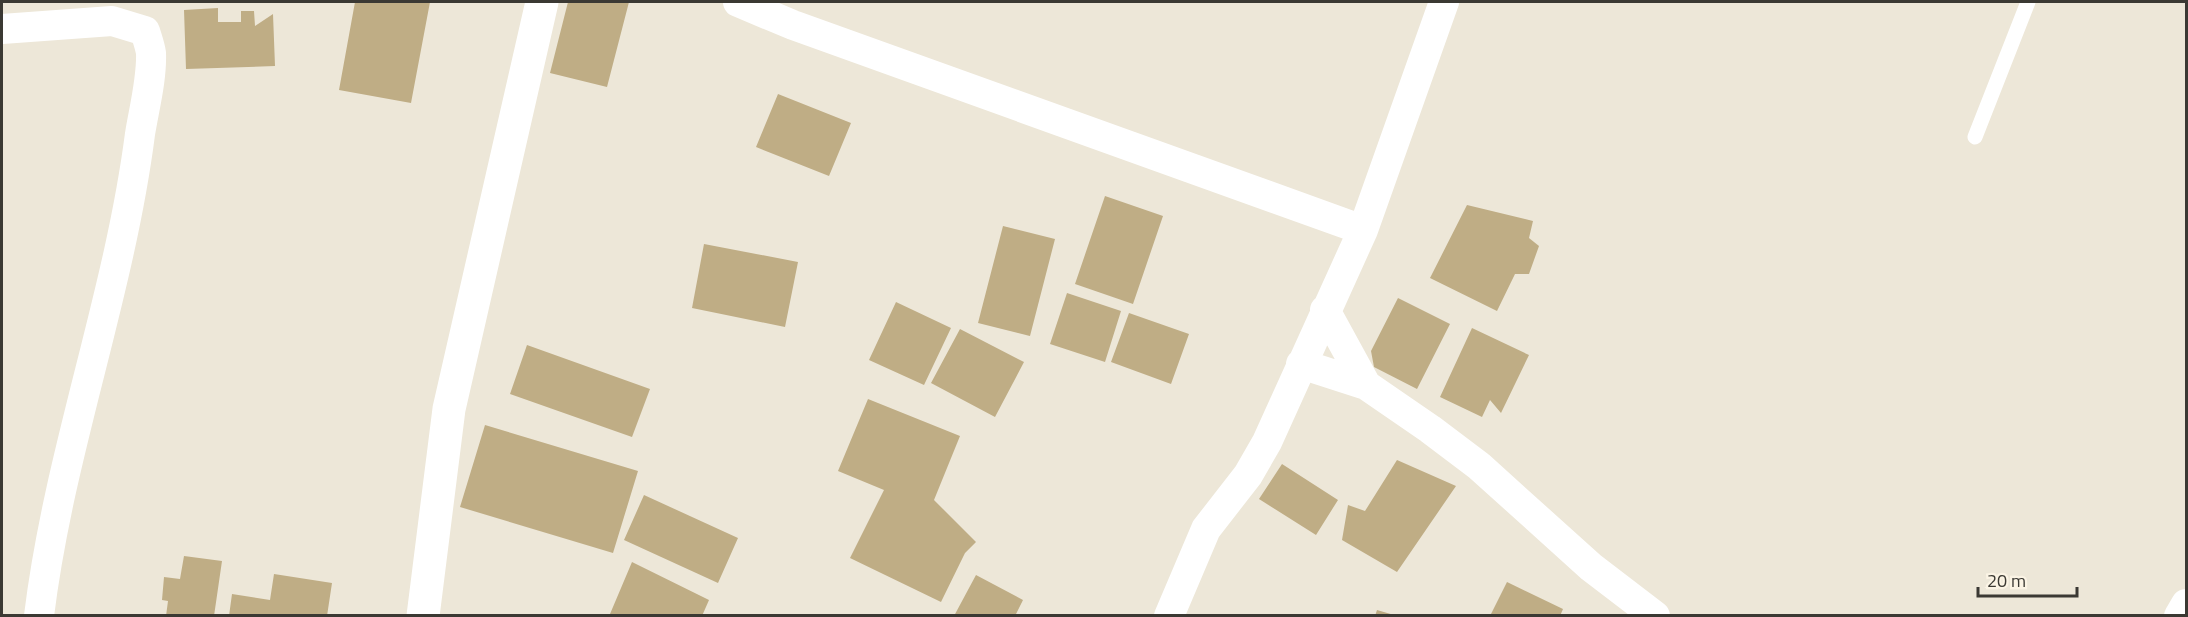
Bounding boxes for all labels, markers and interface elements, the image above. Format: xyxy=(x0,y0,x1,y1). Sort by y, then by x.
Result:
scale bar xyxy=(1978,560,2077,598)
text: 20 m xyxy=(1987,567,2026,594)

